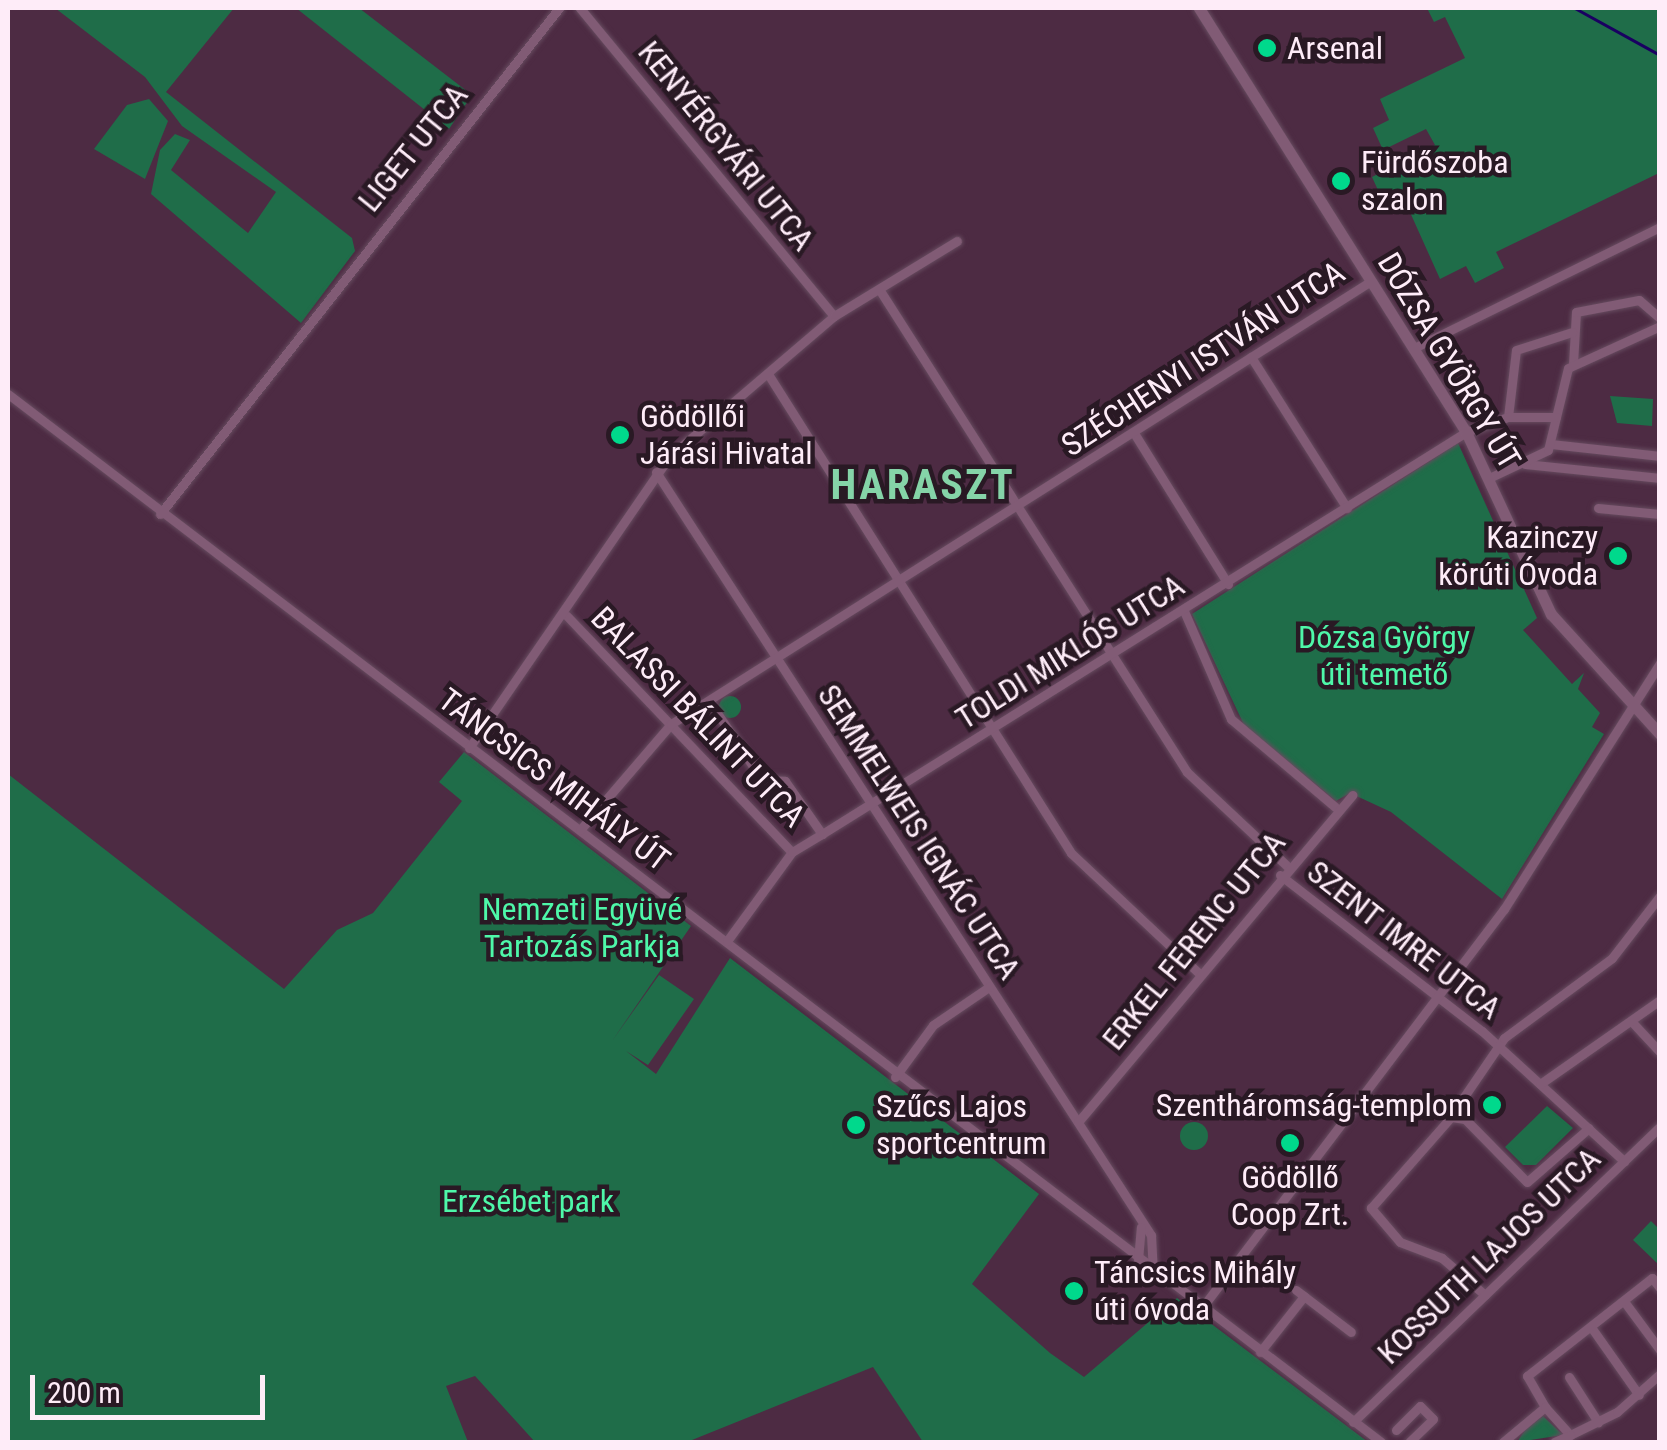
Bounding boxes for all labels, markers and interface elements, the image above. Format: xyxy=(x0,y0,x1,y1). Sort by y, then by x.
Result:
place label: Arsenal xyxy=(1287,29,1383,67)
street label: KENYÉRGYÁRI UTCA xyxy=(630,34,822,258)
marker: Arsenal xyxy=(1256,37,1278,59)
street label: LIGET UTCA xyxy=(350,76,476,220)
place label: Fürdőszoba szalon xyxy=(1361,144,1508,219)
marker: Fürdőszoba szalon xyxy=(1330,170,1352,192)
street label: DÓZSA GYÖRGY ÚT xyxy=(1369,246,1529,476)
street label: SZÉCHENYI ISTVÁN UTCA xyxy=(1054,253,1352,465)
place label: Gödöllői Járási Hivatal xyxy=(640,398,813,473)
marker: Gödöllői Járási Hivatal xyxy=(609,424,631,446)
district label: HARASZT xyxy=(831,460,1015,510)
place label: Kazinczy körúti Óvoda xyxy=(1438,519,1598,594)
marker: Kazinczy körúti Óvoda xyxy=(1607,545,1629,567)
street label: TOLDI MIKLÓS UTCA xyxy=(949,566,1191,738)
street label: BALASSI BÁLINT UTCA xyxy=(583,599,813,835)
park label: Dózsa György úti temető xyxy=(1298,619,1470,694)
street label: SEMMELWEIS IGNÁC UTCA xyxy=(809,677,1029,987)
street label: TÁNCSICS MIHÁLY ÚT xyxy=(431,681,677,879)
street label: ERKEL FERENC UTCA xyxy=(1094,824,1294,1058)
street label: SZENT IMRE UTCA xyxy=(1299,852,1509,1028)
park label: Nemzeti Együvé Tartozás Parkja xyxy=(482,891,682,966)
place label: Szentháromság-templom xyxy=(1156,1086,1472,1124)
place label: Szűcs Lajos sportcentrum xyxy=(876,1088,1046,1163)
marker: Szentháromság-templom xyxy=(1481,1094,1503,1116)
marker: Szűcs Lajos sportcentrum xyxy=(845,1114,867,1136)
marker: Gödöllő Coop Zrt. xyxy=(1279,1132,1301,1154)
street label: KOSSUTH LAJOS UTCA xyxy=(1370,1140,1608,1372)
place label: Gödöllő Coop Zrt. xyxy=(1231,1159,1349,1234)
park label: Erzsébet park xyxy=(442,1182,614,1220)
place label: Táncsics Mihály úti óvoda xyxy=(1094,1254,1296,1329)
marker: Táncsics Mihály úti óvoda xyxy=(1063,1280,1085,1302)
scale bar xyxy=(35,1355,270,1417)
text: 200 m xyxy=(47,1375,121,1410)

